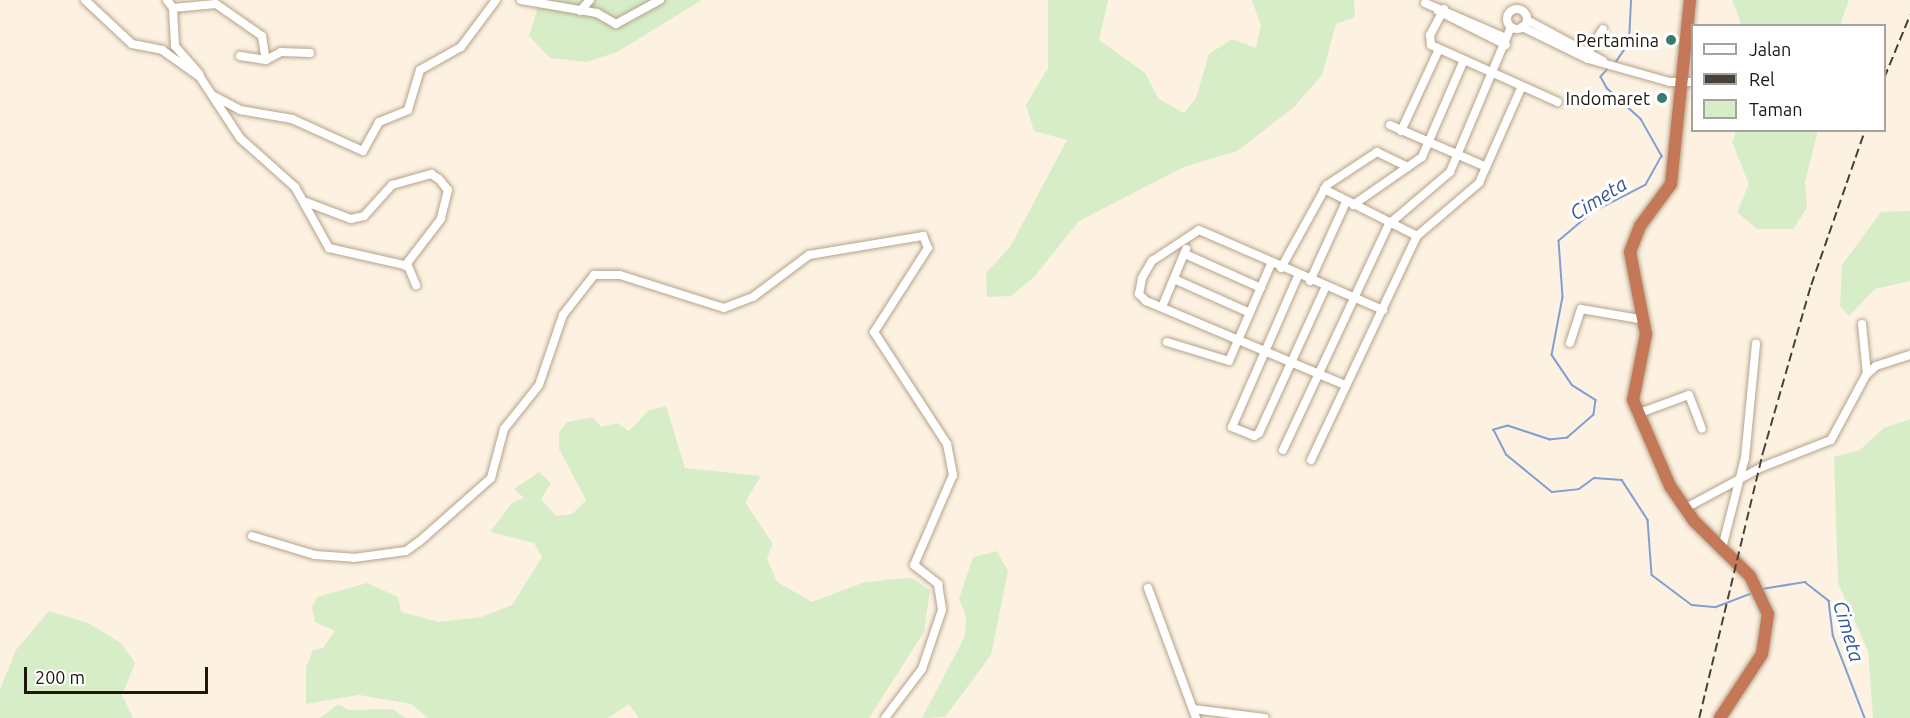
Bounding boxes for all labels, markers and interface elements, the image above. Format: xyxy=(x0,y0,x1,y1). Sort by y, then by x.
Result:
legend xyxy=(1691,24,1886,132)
place label: Pertamina xyxy=(1576,29,1659,51)
marker: Pertamina xyxy=(1664,33,1678,47)
text: Jalan xyxy=(1749,39,1791,59)
text: Rel xyxy=(1749,69,1775,89)
place label: Indomaret xyxy=(1565,87,1650,109)
marker: Indomaret xyxy=(1655,91,1669,105)
text: Taman xyxy=(1749,99,1803,119)
water label: Cimeta xyxy=(1565,171,1631,225)
water label: Cimeta xyxy=(1828,597,1870,665)
scale bar xyxy=(27,655,212,693)
text: 200 m xyxy=(35,667,85,687)

